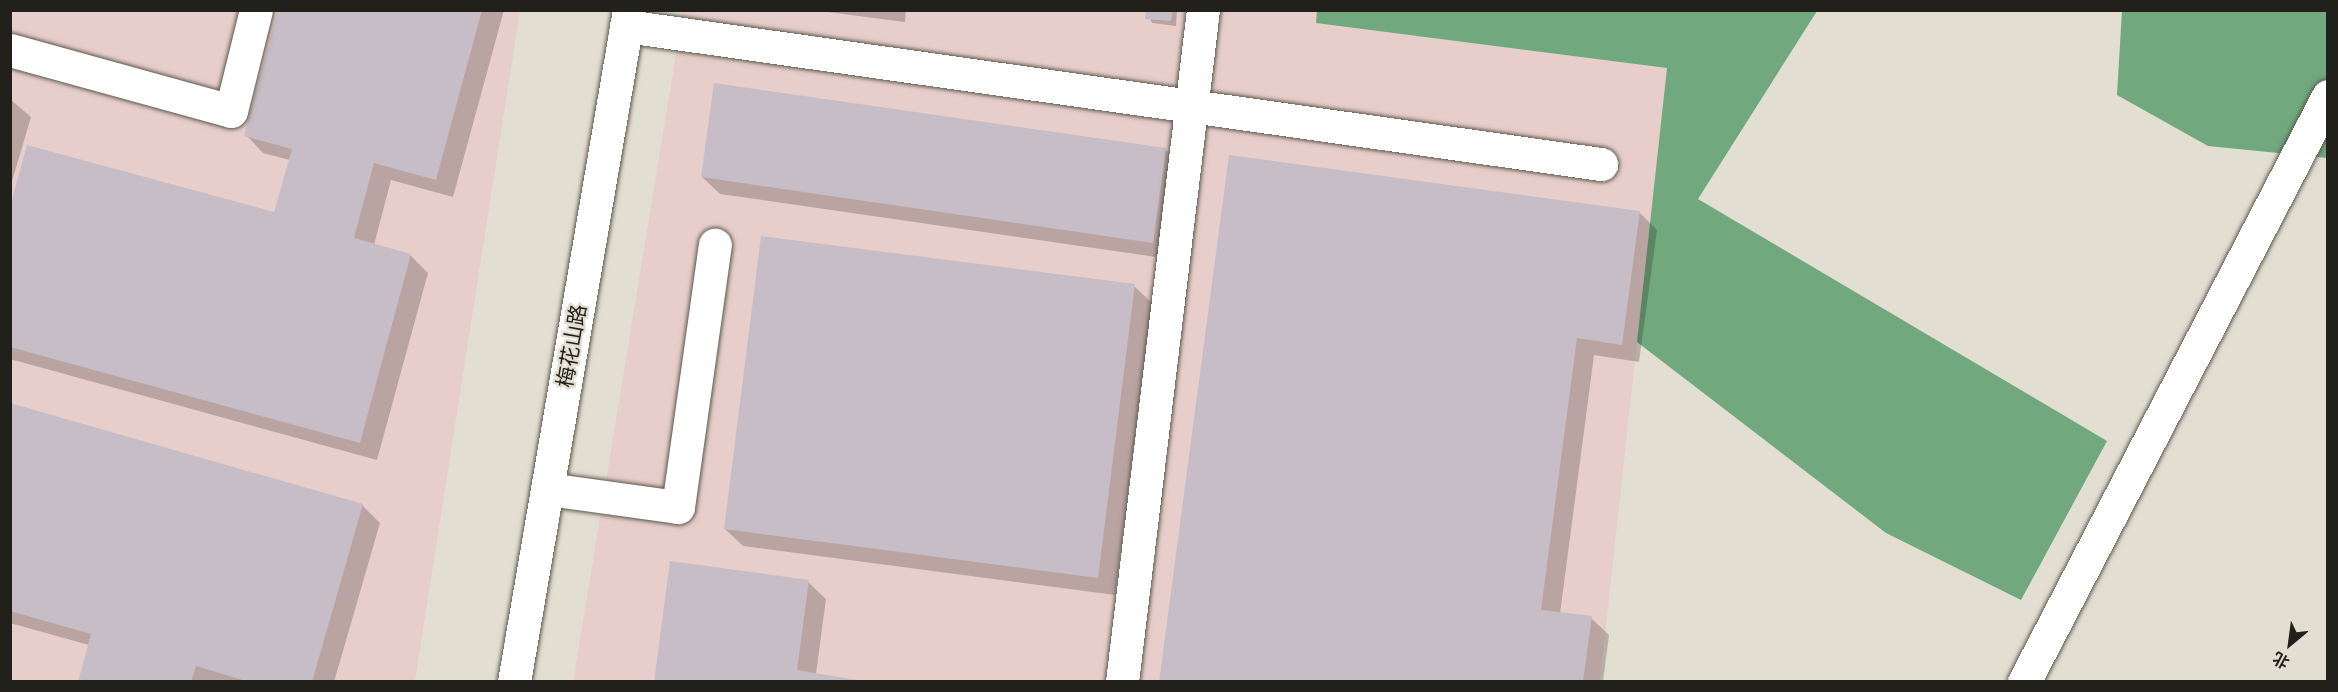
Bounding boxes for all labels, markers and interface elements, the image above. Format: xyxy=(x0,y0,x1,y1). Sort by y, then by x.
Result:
street label: 梅花山路 xyxy=(552,302,592,390)
north arrow xyxy=(2260,614,2320,674)
text: 北 xyxy=(2268,646,2294,674)

